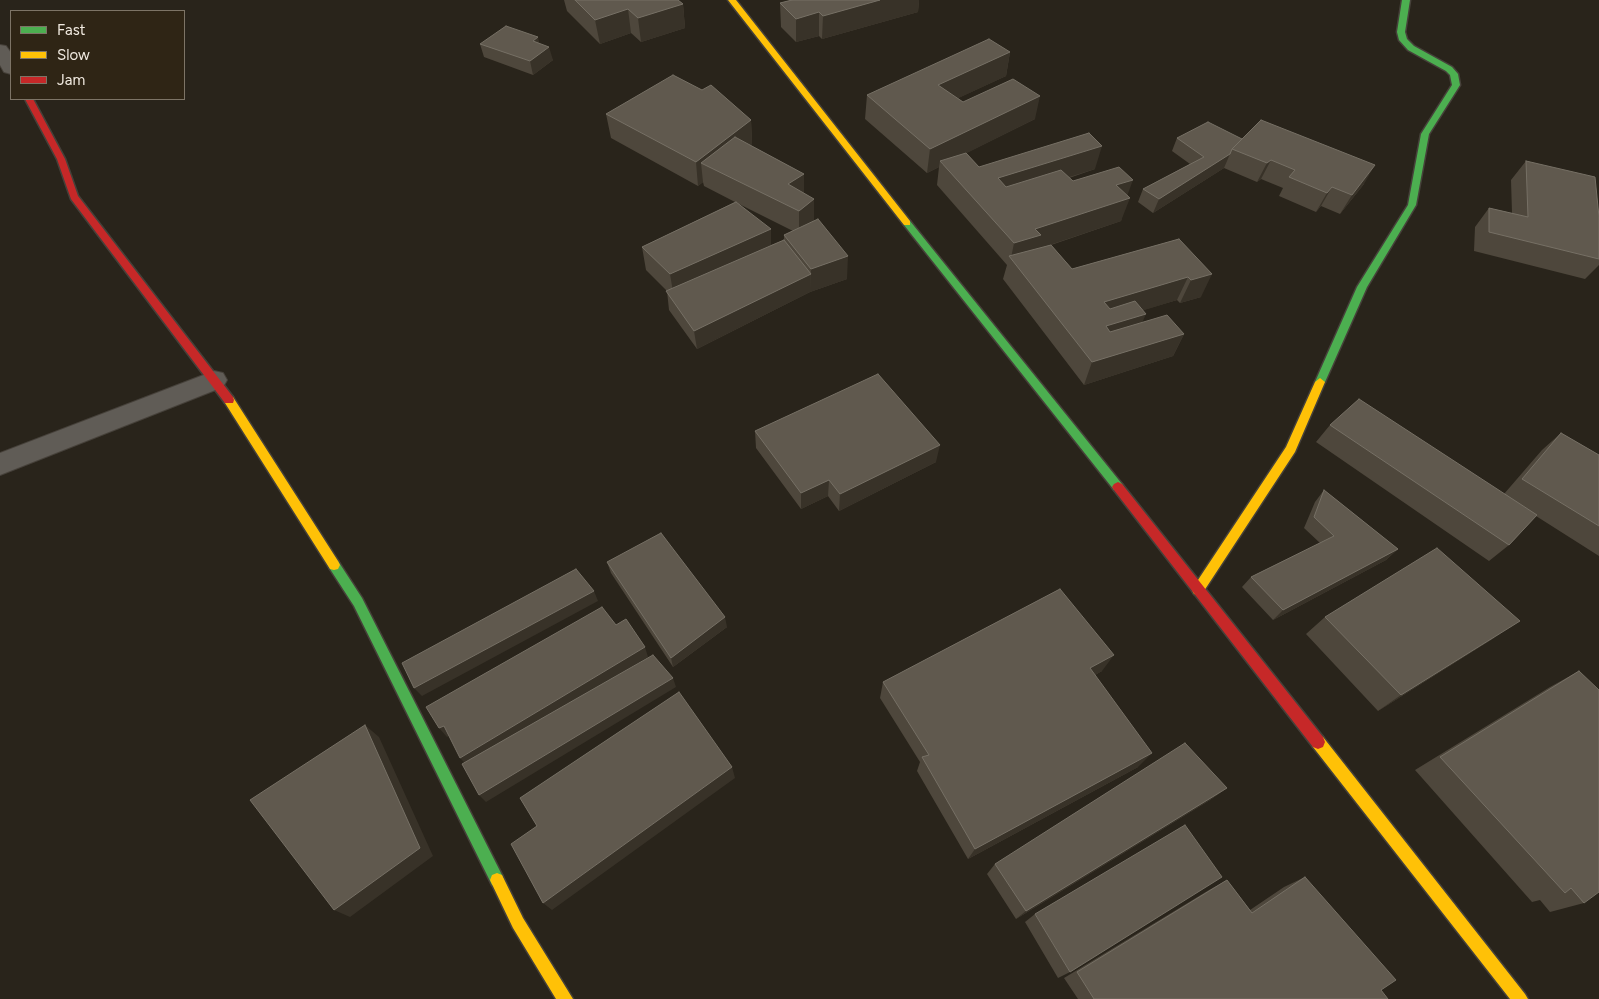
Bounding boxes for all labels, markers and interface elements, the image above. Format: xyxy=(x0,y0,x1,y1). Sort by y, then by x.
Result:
legend xyxy=(10,10,185,100)
text: Fast xyxy=(57,21,85,39)
text: Slow xyxy=(57,46,90,64)
text: Jam xyxy=(57,71,85,89)

